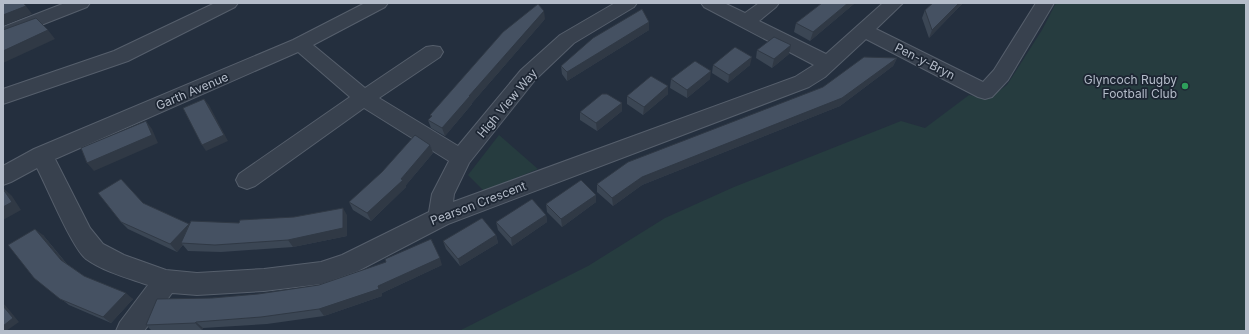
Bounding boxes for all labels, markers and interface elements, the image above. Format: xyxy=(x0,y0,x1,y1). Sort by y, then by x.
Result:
street label: Pen-y-Bryn xyxy=(892,39,958,83)
street label: High View Way xyxy=(474,65,540,141)
street label: Garth Avenue xyxy=(154,69,230,113)
place label: Glyncoch Rugby Football Club xyxy=(1084,72,1177,101)
marker: Glyncoch Rugby Football Club xyxy=(1180,81,1190,91)
street label: Pearson Crescent xyxy=(428,178,528,228)

